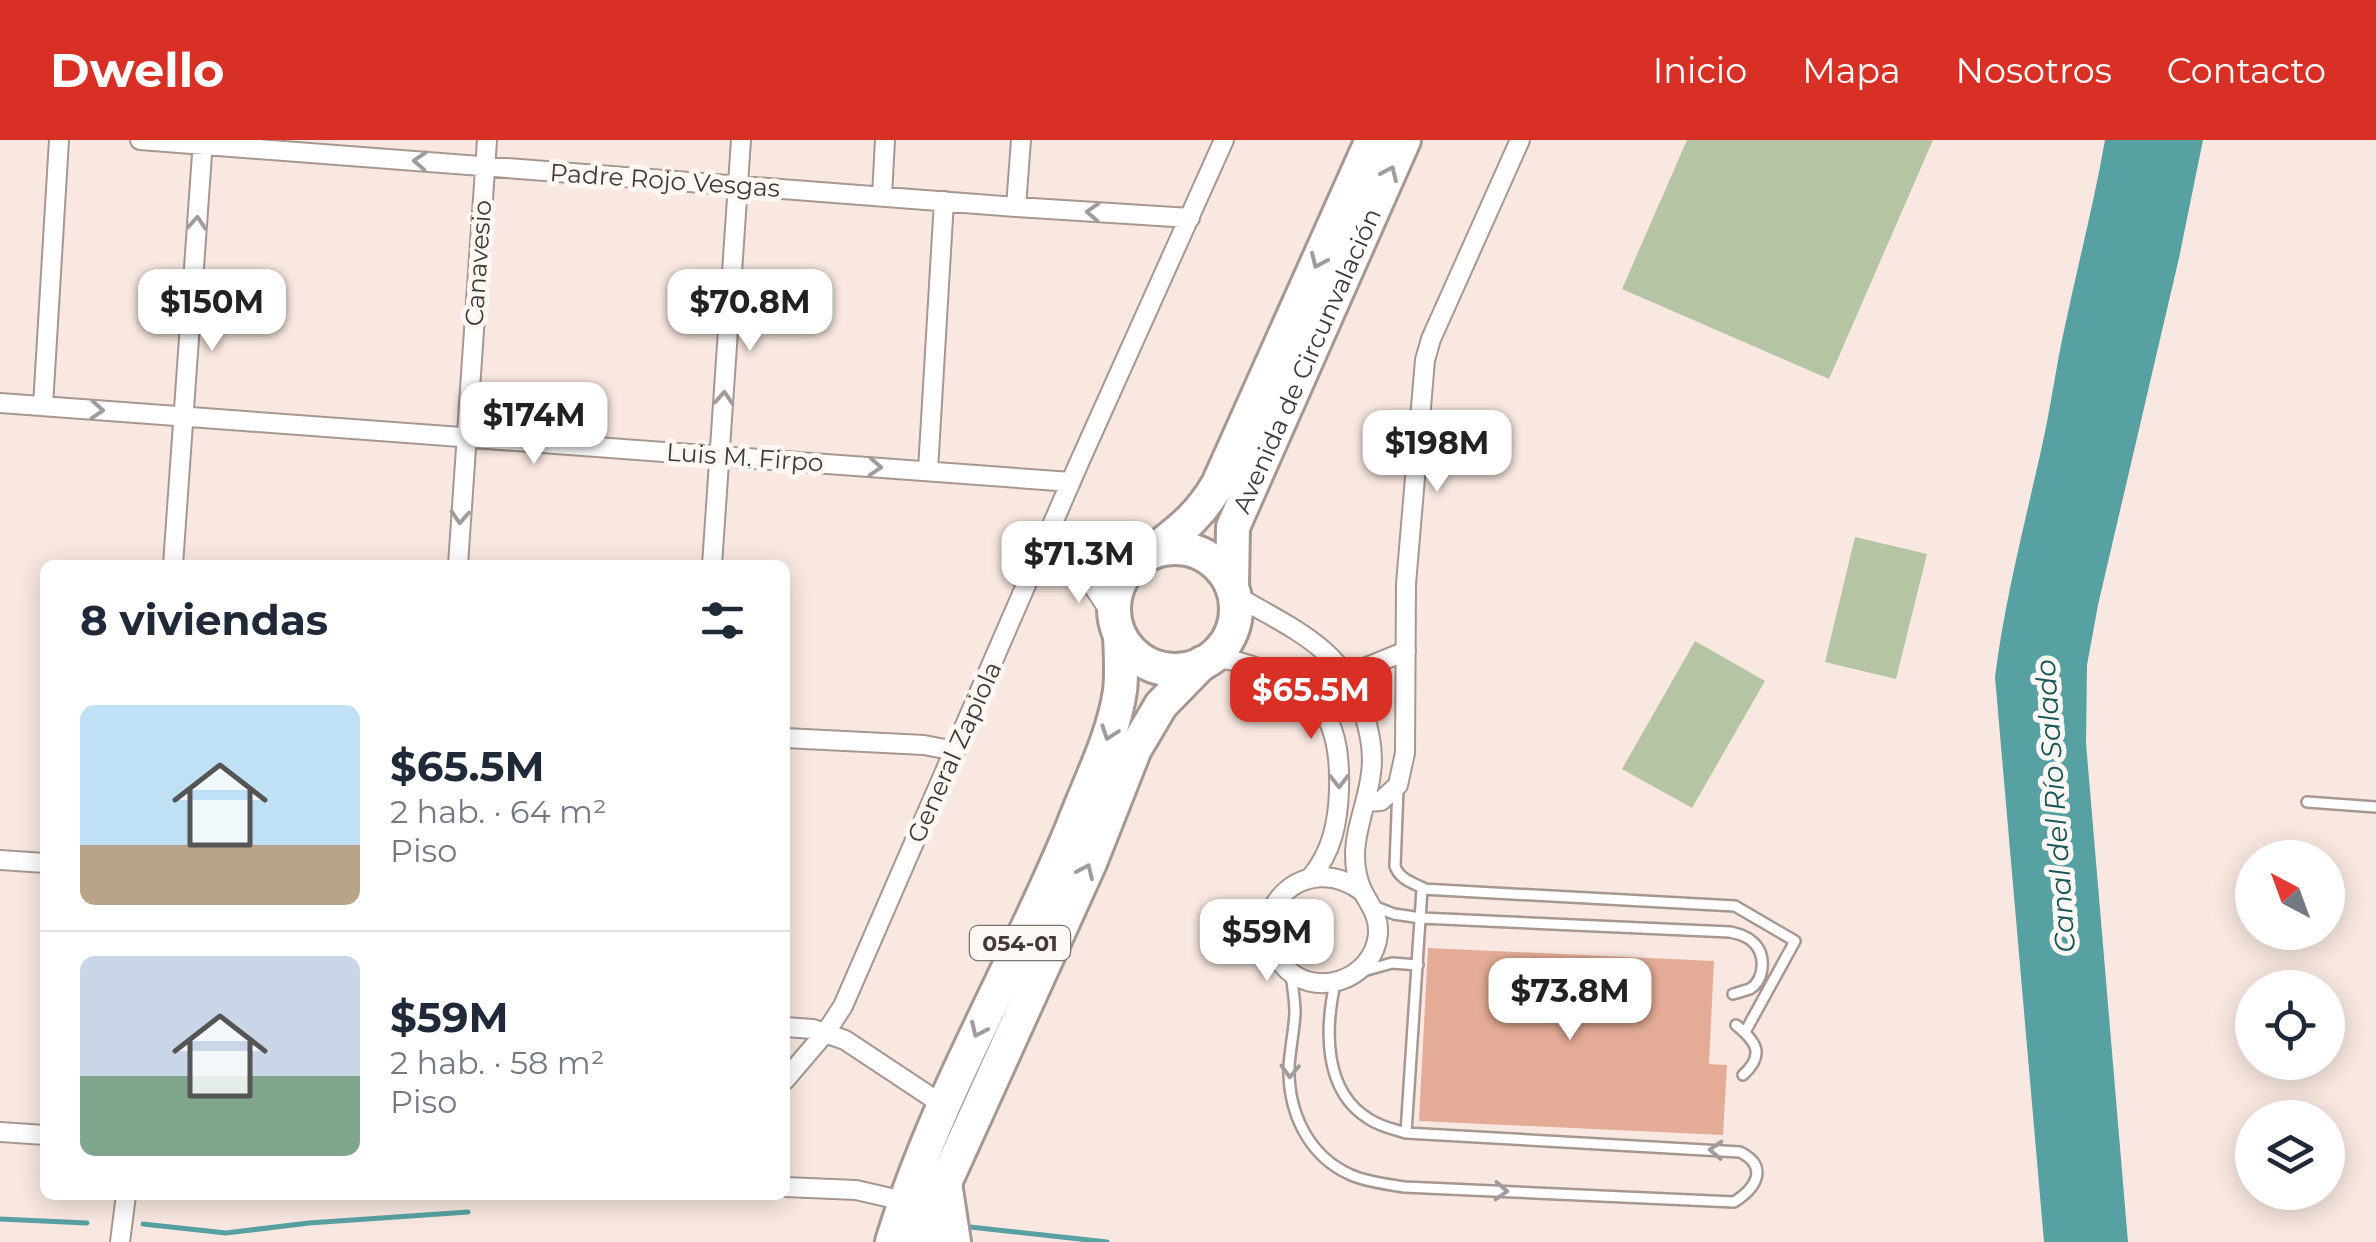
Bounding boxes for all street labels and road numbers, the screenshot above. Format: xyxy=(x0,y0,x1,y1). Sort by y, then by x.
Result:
street label: Padre Rojo Vesgas xyxy=(549,157,781,203)
street label: Canavesio xyxy=(459,199,497,327)
street label: Avenida de Circunvalación xyxy=(1226,203,1387,518)
street label: Luis M. Firpo xyxy=(665,437,825,477)
street label: General Zapiola xyxy=(901,657,1007,847)
road number: 054-01 xyxy=(970,926,1070,960)

